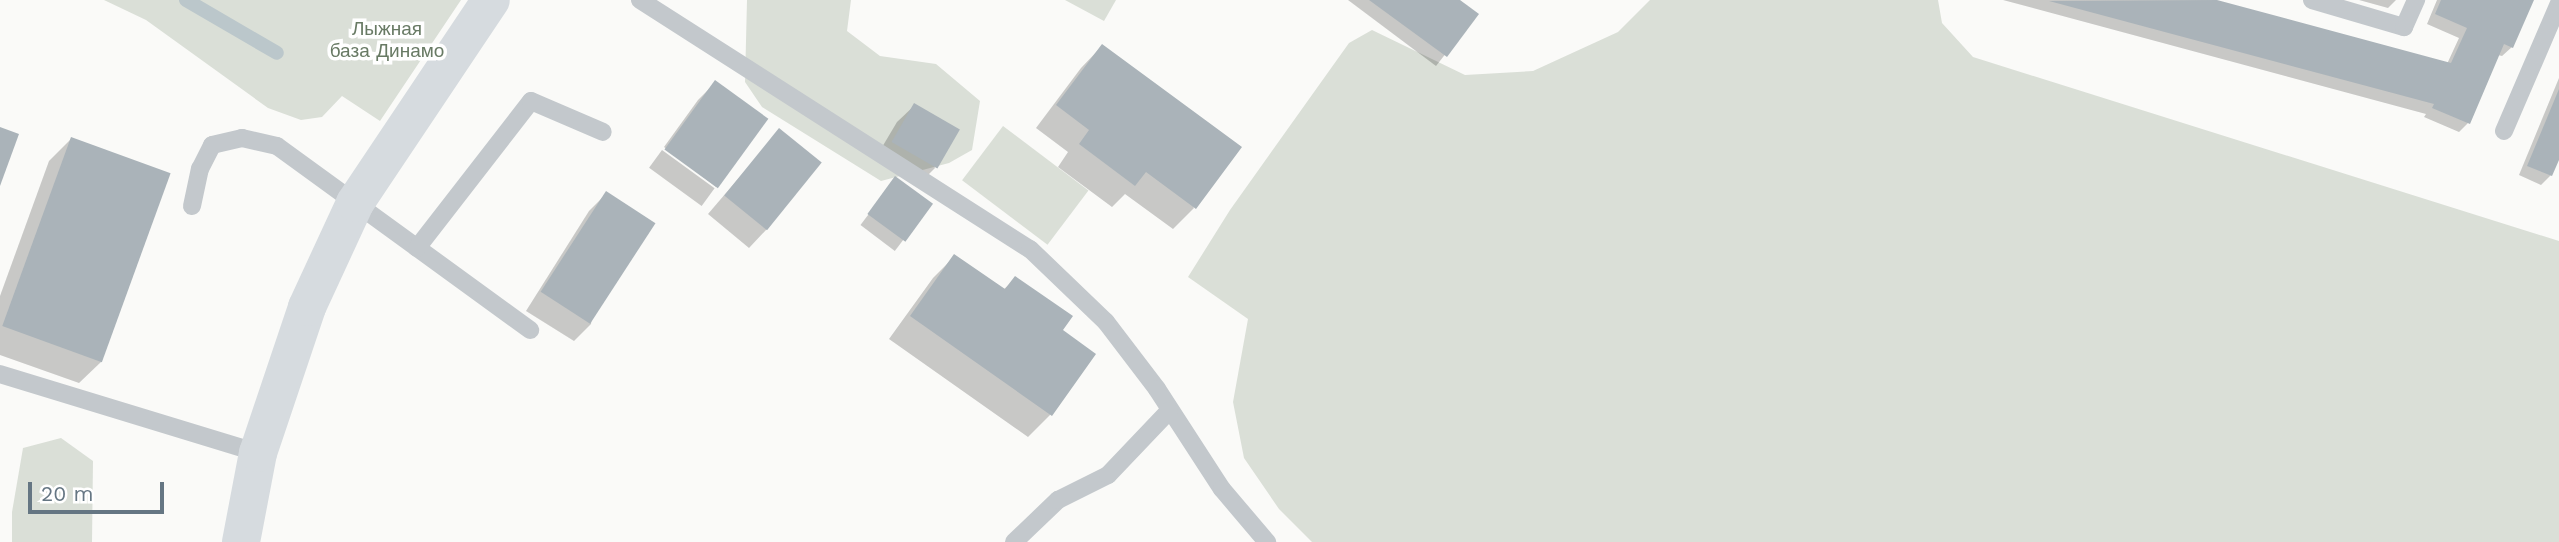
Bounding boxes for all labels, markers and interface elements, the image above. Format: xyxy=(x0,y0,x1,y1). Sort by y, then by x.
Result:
park label: Лыжная база Динамо xyxy=(330,18,444,62)
scale bar xyxy=(32,468,168,512)
text: 20 m xyxy=(41,481,93,506)

